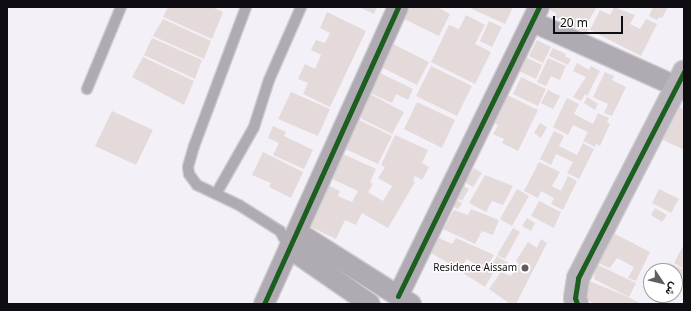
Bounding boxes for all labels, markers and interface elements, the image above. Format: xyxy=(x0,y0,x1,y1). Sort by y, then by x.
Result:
scale bar xyxy=(555,8,625,34)
text: 20 m xyxy=(560,14,588,31)
place label: Residence Aissam xyxy=(433,262,517,274)
marker: Residence Aissam xyxy=(520,263,530,273)
north arrow xyxy=(643,263,683,303)
text: ش xyxy=(662,280,682,299)

